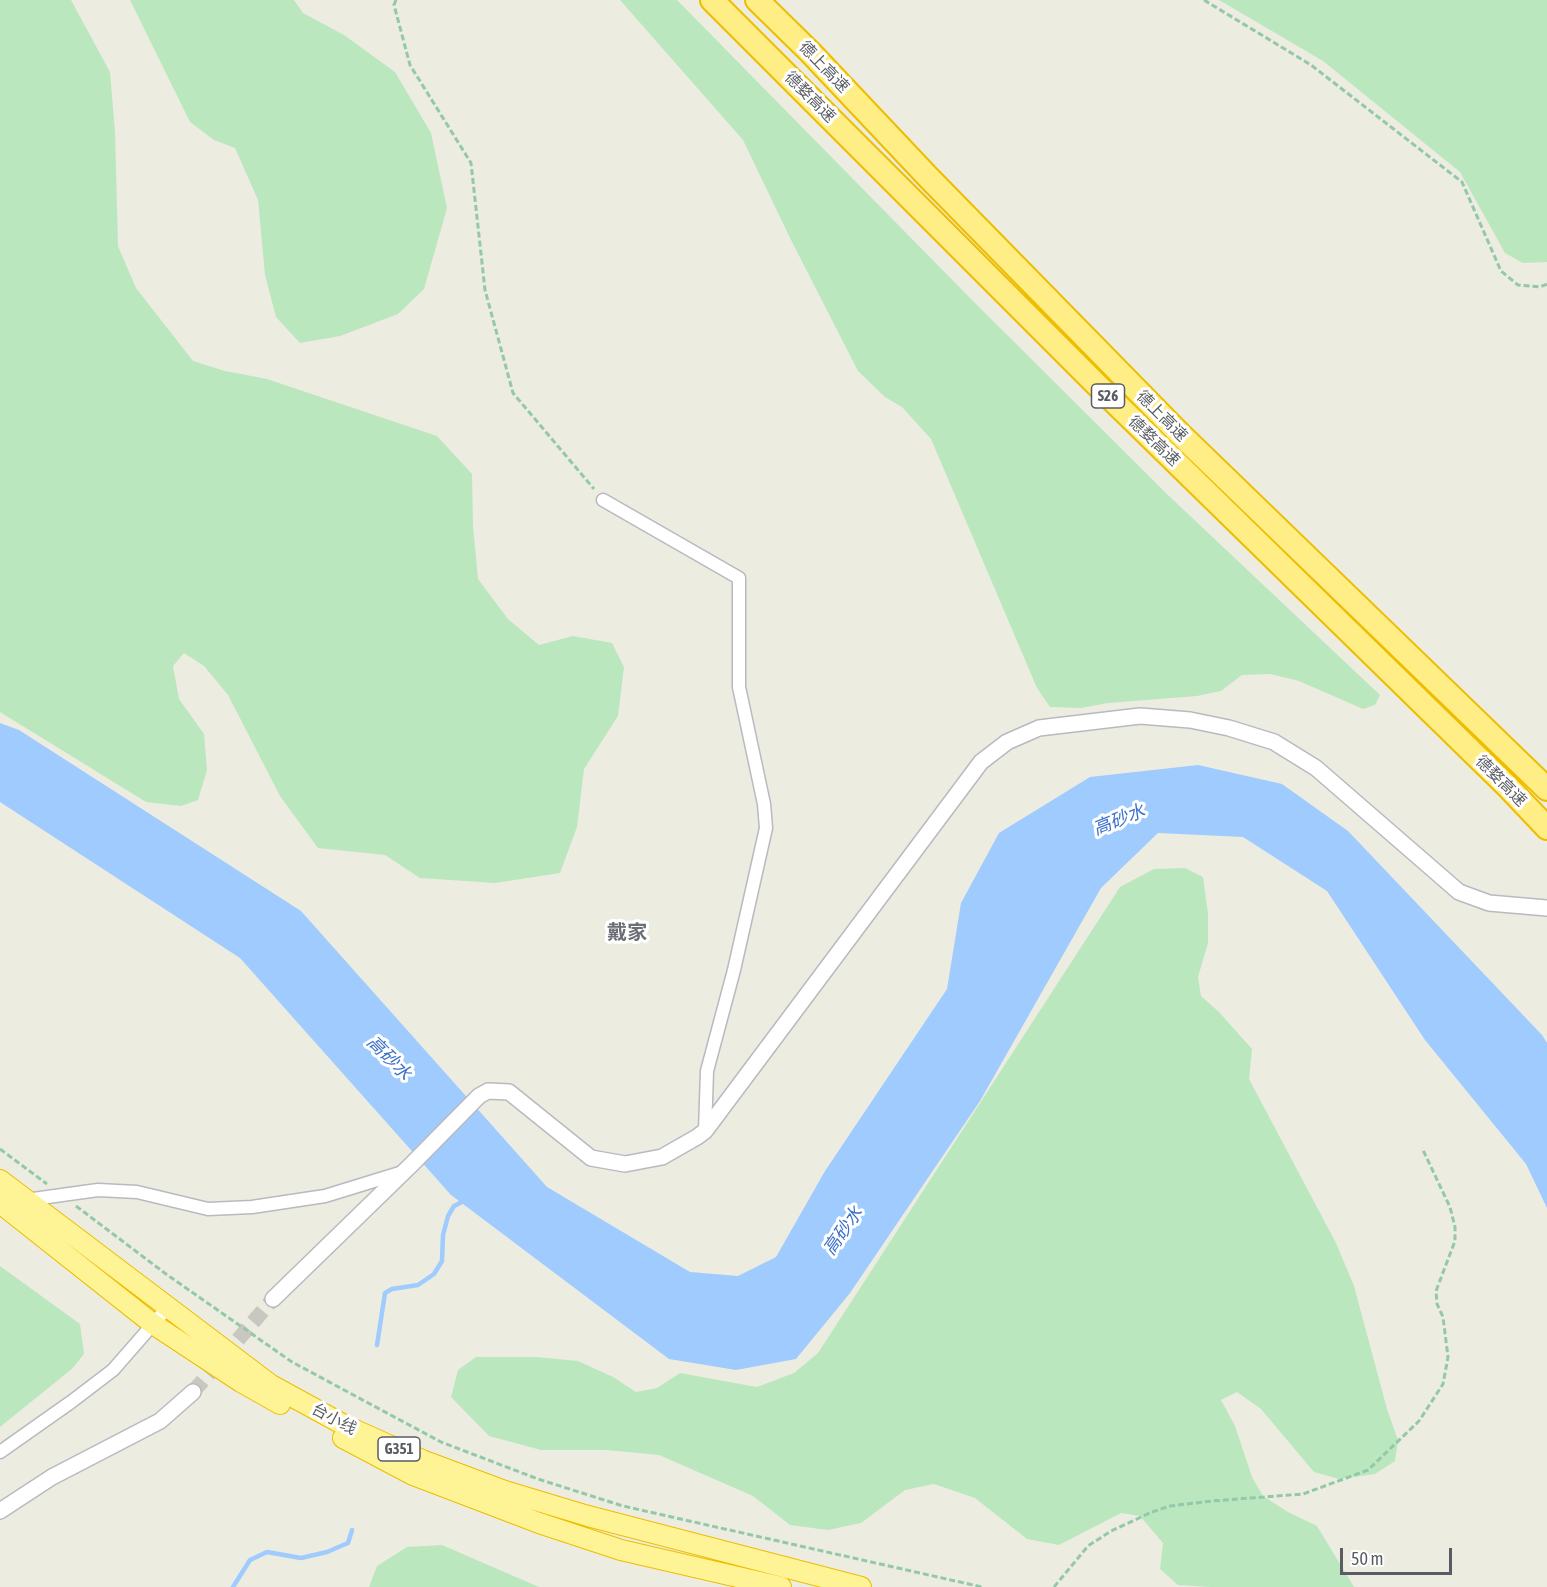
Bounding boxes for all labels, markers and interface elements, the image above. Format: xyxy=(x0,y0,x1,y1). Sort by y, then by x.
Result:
street label: 德上高速 xyxy=(795,37,853,97)
street label: 德婺高速 xyxy=(781,68,839,126)
road number: S26 xyxy=(1092,384,1124,408)
street label: 德上高速 xyxy=(1133,387,1191,445)
street label: 德婺高速 xyxy=(1124,412,1184,470)
street label: 德婺高速 xyxy=(1472,752,1530,810)
water label: 高砂水 xyxy=(1090,800,1148,840)
district label: 戴家 xyxy=(607,921,647,945)
water label: 高砂水 xyxy=(362,1031,416,1085)
water label: 高砂水 xyxy=(819,1203,867,1259)
street label: 台小线 xyxy=(308,1399,360,1439)
road number: G351 xyxy=(378,1437,420,1461)
scale bar xyxy=(1343,1536,1456,1574)
text: 50 m xyxy=(1351,1548,1383,1569)

